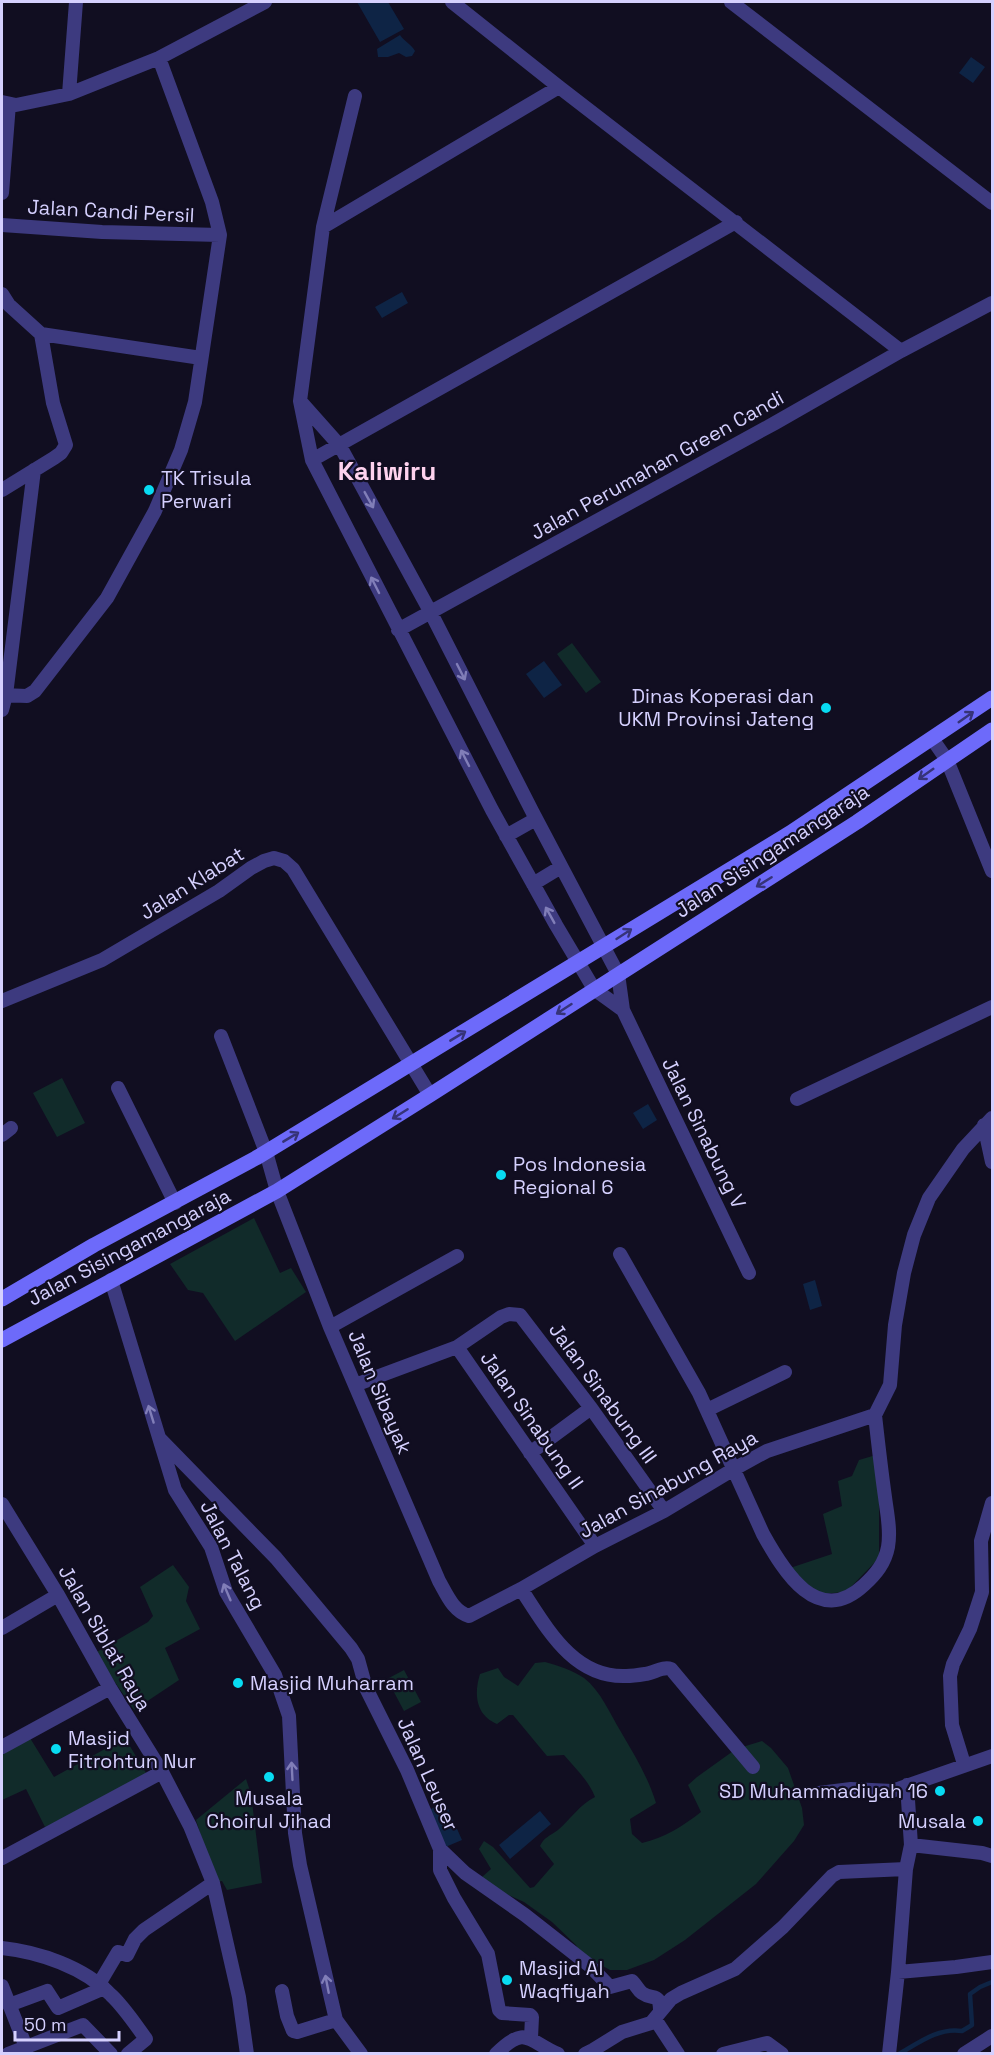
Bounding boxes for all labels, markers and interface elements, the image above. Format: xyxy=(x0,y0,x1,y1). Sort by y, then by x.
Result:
street label: Jalan Candi Persil xyxy=(27,194,195,228)
street label: Jalan Perumahan Green Candi xyxy=(526,384,788,546)
district label: Kaliwiru xyxy=(338,454,436,488)
place label: TK Trisula Perwari xyxy=(161,465,251,514)
marker: TK Trisula Perwari xyxy=(142,483,156,497)
one-way arrow xyxy=(364,490,375,508)
one-way arrow xyxy=(369,576,381,594)
one-way arrow xyxy=(456,662,468,680)
place label: Dinas Koperasi dan UKM Provinsi Jateng xyxy=(618,683,814,732)
marker: Dinas Koperasi dan UKM Provinsi Jateng xyxy=(819,701,833,715)
one-way arrow xyxy=(957,711,973,723)
one-way arrow xyxy=(459,750,470,768)
one-way arrow xyxy=(919,768,935,780)
street label: Jalan Sisingamangaraja xyxy=(670,778,874,924)
street label: Jalan Klabat xyxy=(135,841,249,925)
one-way arrow xyxy=(756,876,773,888)
one-way arrow xyxy=(544,907,556,924)
one-way arrow xyxy=(615,928,632,940)
one-way arrow xyxy=(556,1003,573,1015)
one-way arrow xyxy=(449,1029,466,1041)
street label: Jalan Sinabung V xyxy=(656,1053,752,1213)
one-way arrow xyxy=(392,1109,409,1121)
one-way arrow xyxy=(282,1130,299,1142)
place label: Pos Indonesia Regional 6 xyxy=(513,1151,646,1200)
marker: Pos Indonesia Regional 6 xyxy=(494,1168,508,1182)
street label: Jalan Sisingamangaraja xyxy=(23,1182,235,1312)
street label: Jalan Sinabung III xyxy=(543,1318,663,1468)
street label: Jalan Sibayak xyxy=(342,1326,418,1458)
street label: Jalan Sinabung II xyxy=(475,1346,589,1494)
one-way arrow xyxy=(145,1405,156,1424)
street label: Jalan Sinabung Raya xyxy=(574,1424,762,1544)
street label: Jalan Talang xyxy=(194,1496,272,1614)
street label: Jalan Siblat Raya xyxy=(53,1560,157,1716)
one-way arrow xyxy=(221,1583,232,1601)
place label: Masjid Muharram xyxy=(250,1670,414,1696)
marker: Masjid Muharram xyxy=(231,1676,245,1690)
street label: Jalan Leuser xyxy=(391,1713,465,1835)
place label: Masjid Fitrohtun Nur xyxy=(68,1725,196,1774)
marker: Masjid Fitrohtun Nur xyxy=(49,1742,63,1756)
one-way arrow xyxy=(286,1762,297,1782)
marker: Musala Choirul Jihad xyxy=(262,1770,276,1784)
place label: SD Muhammadiyah 16 xyxy=(719,1778,928,1804)
marker: SD Muhammadiyah 16 xyxy=(933,1784,947,1798)
place label: Musala Choirul Jihad xyxy=(206,1785,332,1834)
place label: Musala xyxy=(898,1808,966,1834)
marker: Musala xyxy=(971,1814,985,1828)
place label: Masjid Al Waqfiyah xyxy=(519,1955,610,2004)
marker: Masjid Al Waqfiyah xyxy=(500,1973,514,1987)
one-way arrow xyxy=(321,1975,332,1994)
scale bar xyxy=(15,2004,118,2042)
text: 50 m xyxy=(24,2013,66,2036)

